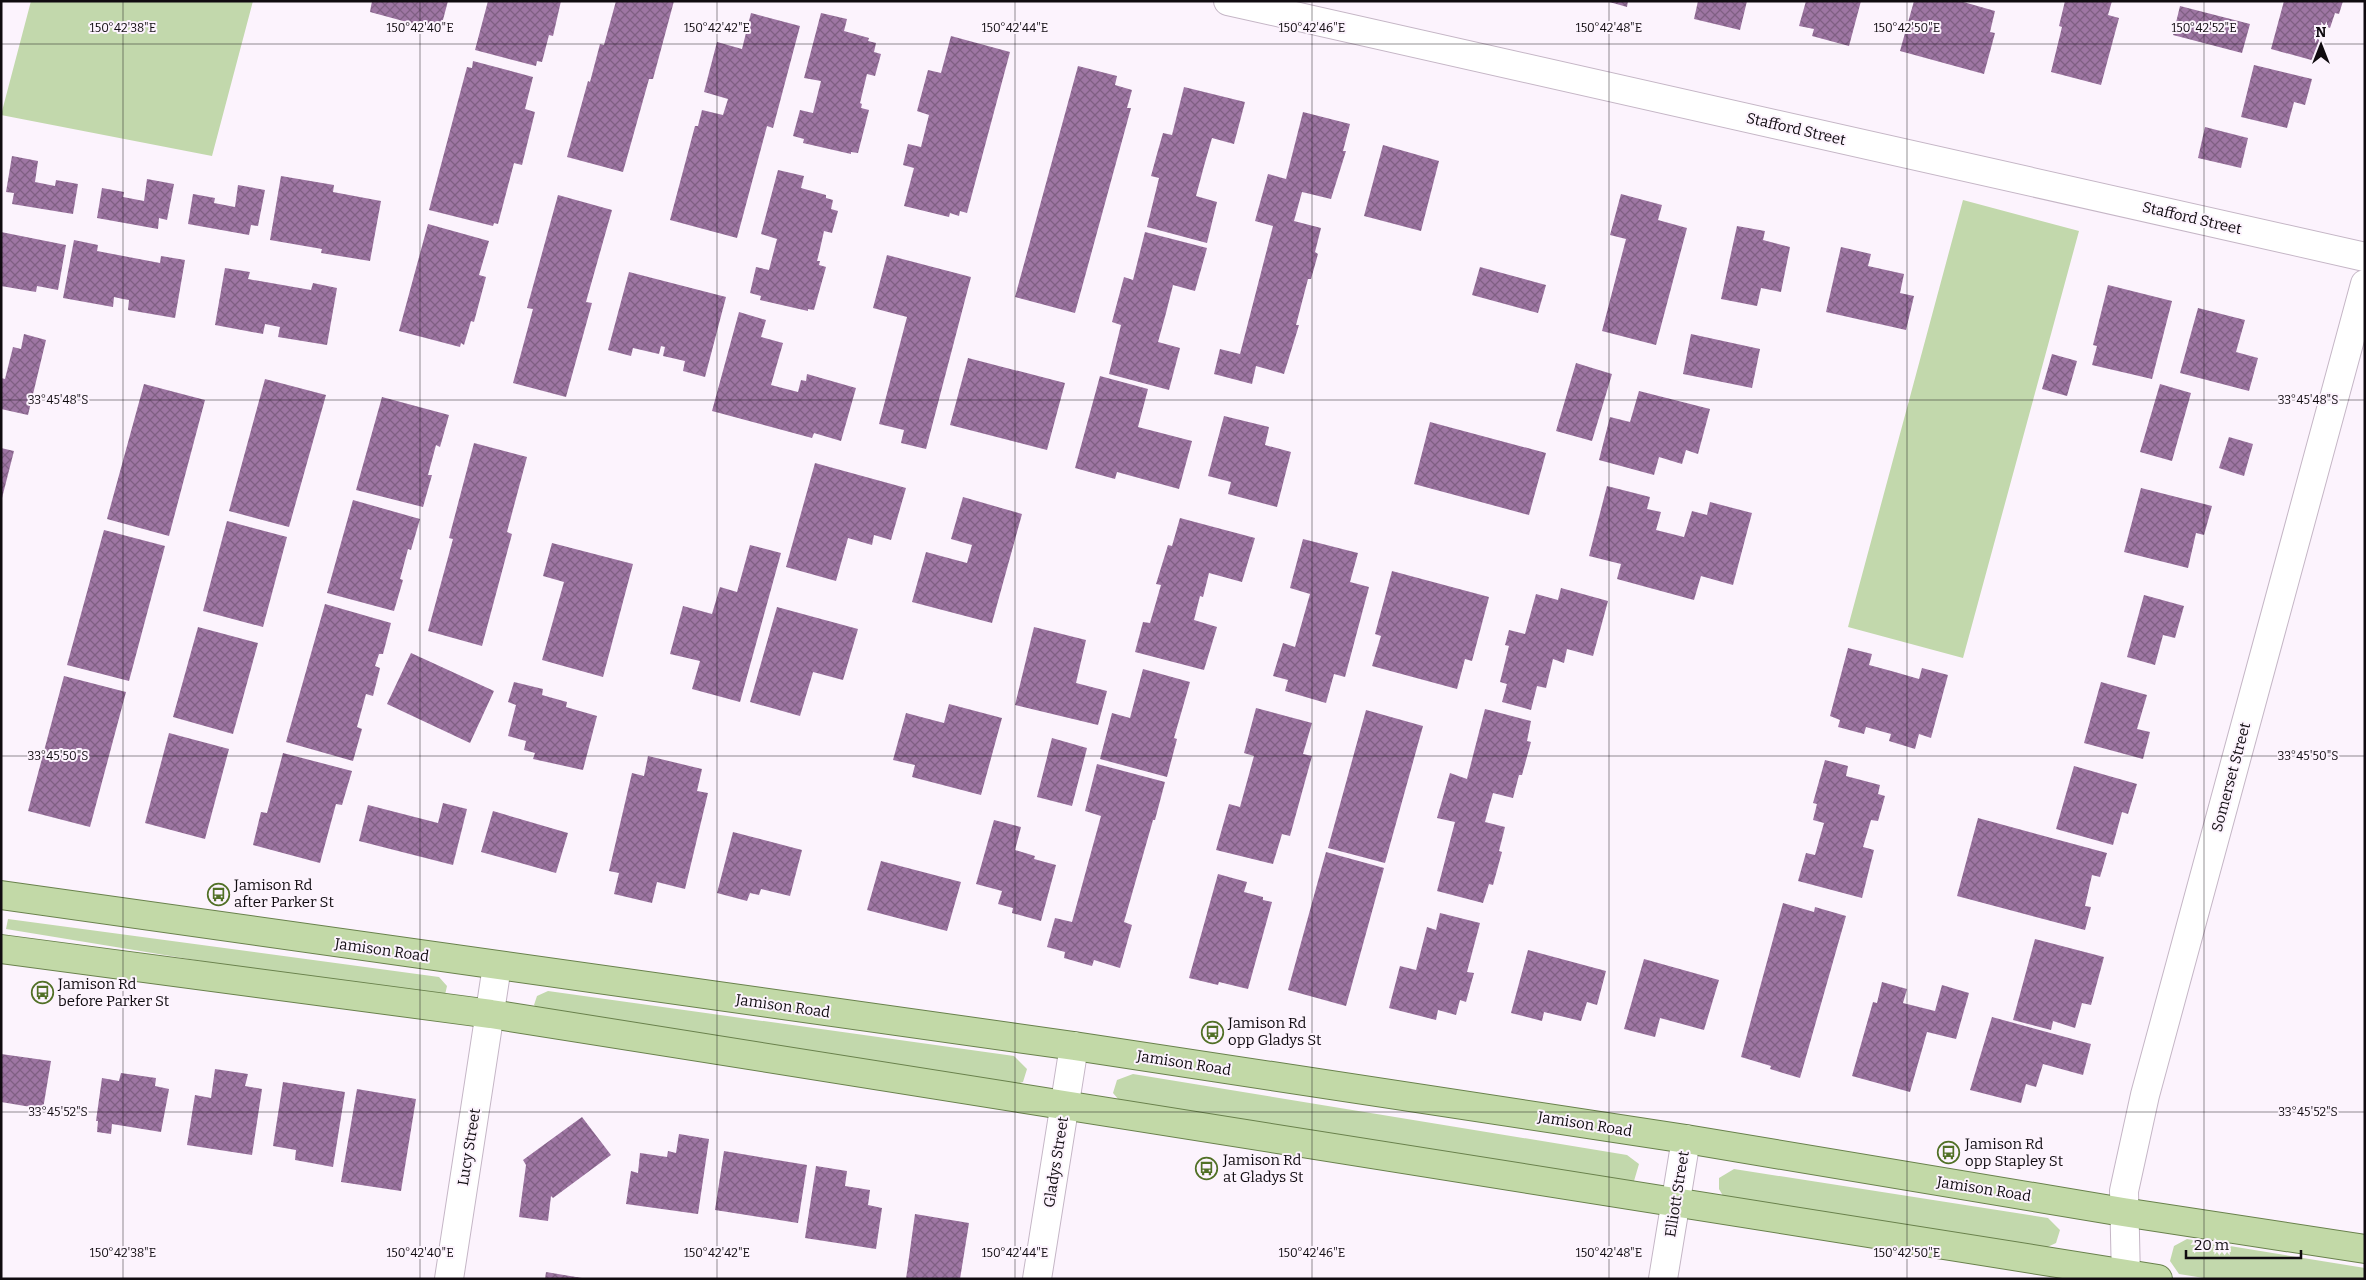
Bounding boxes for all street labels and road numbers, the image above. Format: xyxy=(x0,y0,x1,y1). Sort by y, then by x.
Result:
street label: Stafford Street xyxy=(1745,109,1848,149)
street label: Stafford Street xyxy=(2141,198,2244,238)
street label: Somerset Street xyxy=(2208,720,2254,834)
street label: Jamison Road xyxy=(333,934,430,966)
street label: Jamison Road xyxy=(734,990,831,1022)
street label: Jamison Road xyxy=(1135,1047,1233,1079)
street label: Lucy Street xyxy=(454,1106,484,1187)
street label: Jamison Road xyxy=(1536,1108,1634,1140)
street label: Gladys Street xyxy=(1040,1115,1072,1209)
street label: Elliott Street xyxy=(1661,1149,1693,1239)
street label: Jamison Road xyxy=(1935,1173,2033,1205)

